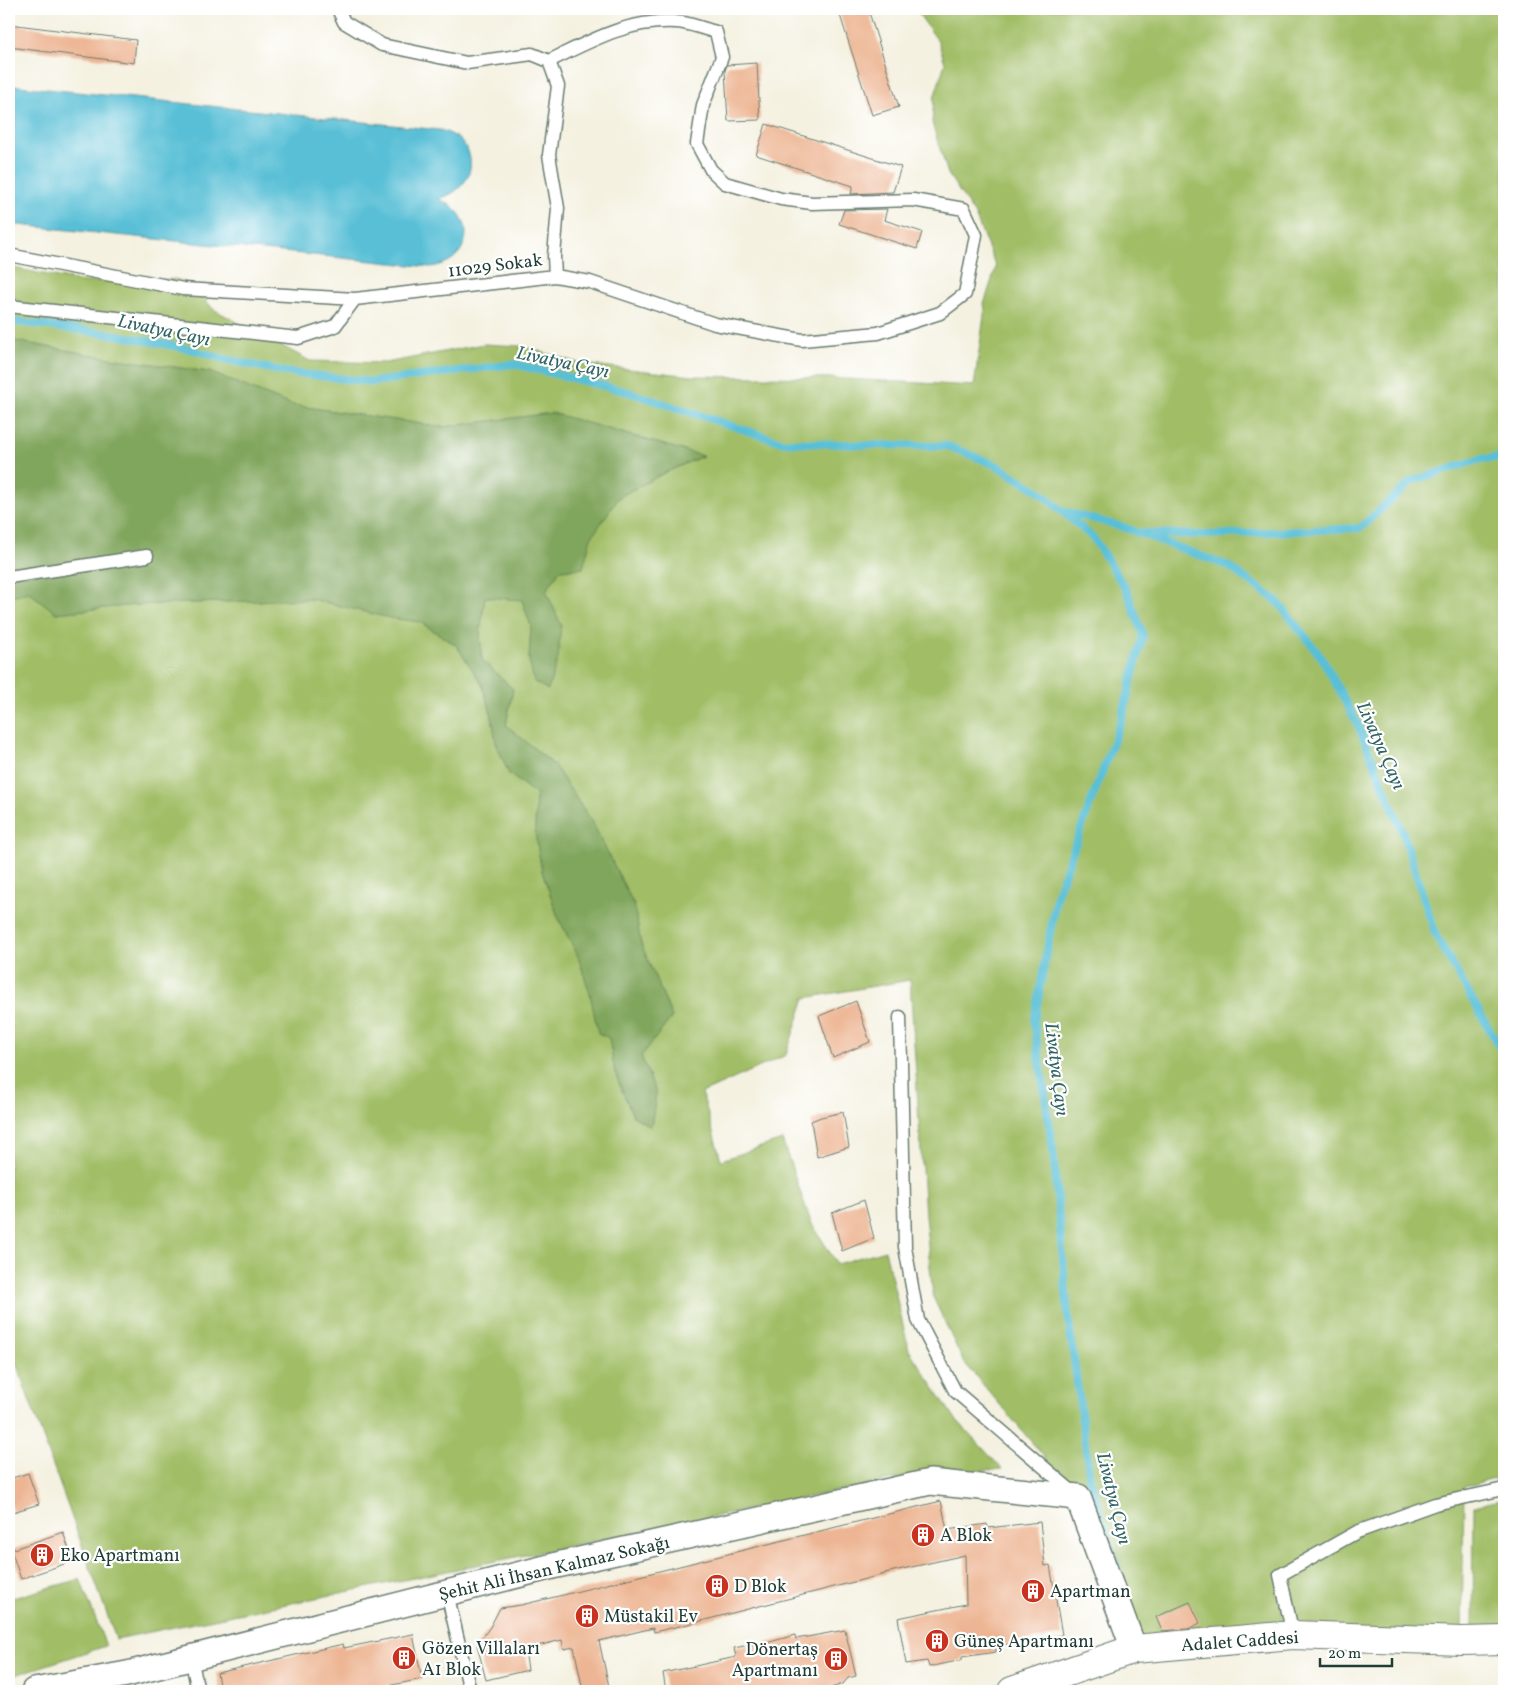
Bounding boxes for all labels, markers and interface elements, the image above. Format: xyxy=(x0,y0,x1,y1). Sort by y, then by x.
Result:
street label: 11029 Sokak xyxy=(446,248,544,285)
water label: Livatya Çayı xyxy=(115,308,213,354)
water label: Livatya Çayı xyxy=(514,340,612,386)
water label: Livatya Çayı xyxy=(1349,698,1411,794)
water label: Livatya Çayı xyxy=(1037,1021,1075,1118)
water label: Livatya Çayı xyxy=(1089,1450,1137,1548)
building icon: A Blok xyxy=(910,1522,936,1548)
place label: A Blok xyxy=(940,1524,992,1549)
street label: Şehit Ali İhsan Kalmaz Sokağı xyxy=(436,1531,672,1608)
building icon: Eko Apartmanı xyxy=(29,1542,55,1568)
place label: Eko Apartmanı xyxy=(60,1544,180,1569)
building icon: D Blok xyxy=(704,1573,730,1599)
place label: D Blok xyxy=(734,1575,787,1600)
building icon: Apartman xyxy=(1020,1578,1046,1604)
place label: Apartman xyxy=(1050,1580,1131,1605)
building icon: Müstakil Ev xyxy=(574,1603,600,1629)
place label: Müstakil Ev xyxy=(604,1605,699,1630)
street label: Adalet Caddesi xyxy=(1180,1626,1300,1659)
building icon: Güneş Apartmanı xyxy=(924,1628,950,1654)
place label: Güneş Apartmanı xyxy=(954,1630,1094,1655)
scale bar xyxy=(1320,1635,1393,1667)
place label: Gözen Villaları A1 Blok xyxy=(422,1637,540,1683)
place label: Dönertaş Apartmanı xyxy=(732,1638,818,1684)
text: 20 m xyxy=(1328,1644,1361,1665)
building icon: Gözen Villaları A1 Blok xyxy=(391,1645,417,1671)
building icon: Dönertaş Apartmanı xyxy=(823,1646,849,1672)

